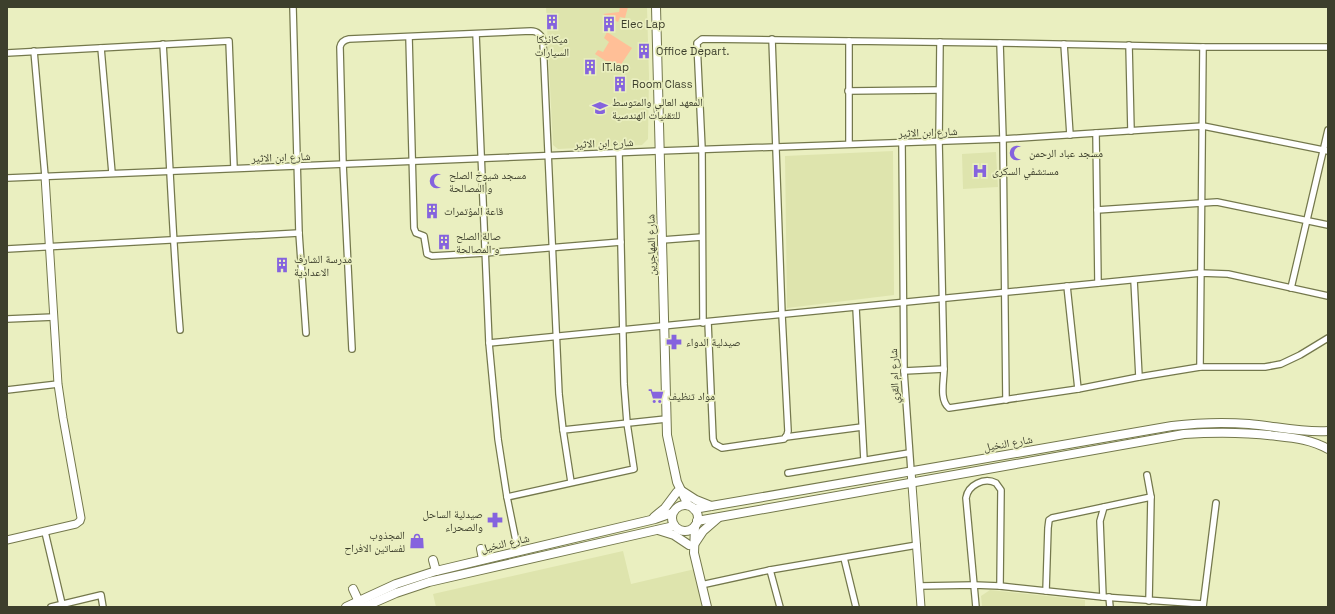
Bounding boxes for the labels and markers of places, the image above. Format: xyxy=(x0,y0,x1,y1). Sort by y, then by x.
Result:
building icon: ميكانيكا السيارات xyxy=(543,13,561,31)
building icon: Elec Lap xyxy=(600,15,618,33)
place label: Elec Lap xyxy=(621,17,665,31)
place label: ميكانيكا السيارات xyxy=(535,32,569,59)
building icon: Office Depart. xyxy=(635,42,653,60)
place label: Office Depart. xyxy=(656,44,730,58)
building icon: IT.lap xyxy=(581,58,599,76)
place label: IT.lap xyxy=(602,60,629,74)
building icon: Room Class xyxy=(611,75,629,93)
place label: Room Class xyxy=(632,77,693,91)
place label: المعهد العالي والمتوسط للتقنيات الهندسية xyxy=(612,95,703,122)
school or university icon: المعهد العالي والمتوسط للتقنيات الهندسية xyxy=(591,99,609,117)
mosque icon: مسجد عباد الرحمن xyxy=(1008,144,1026,162)
place label: مسجد عباد الرحمن xyxy=(1029,146,1103,160)
hospital icon: مستشفي السكرى xyxy=(971,162,989,180)
place label: مستشفي السكرى xyxy=(992,164,1059,180)
place label: مسجد شيوخ الصلح و المصالحة xyxy=(449,168,526,195)
mosque icon: مسجد شيوخ الصلح و المصالحة xyxy=(428,172,446,190)
building icon: قاعة المؤتمرات xyxy=(423,202,441,220)
place label: قاعة المؤتمرات xyxy=(444,204,504,218)
place label: صالة الصلح و المصالحة xyxy=(456,229,501,256)
building icon: صالة الصلح و المصالحة xyxy=(435,233,453,251)
place label: مدرسة الشارف الاعدادية xyxy=(294,252,352,279)
building icon: مدرسة الشارف الاعدادية xyxy=(273,256,291,274)
pharmacy icon: صيدلية الدواء xyxy=(665,333,683,351)
place label: صيدلية الدواء xyxy=(686,335,741,349)
supermarket icon: مواد تنظيف xyxy=(647,387,665,405)
place label: مواد تنظيف xyxy=(668,389,715,403)
place label: صيدلية الساحل والصحراء xyxy=(423,507,483,534)
pharmacy icon: صيدلية الساحل والصحراء xyxy=(486,511,504,529)
place label: المجذوب لفساتين الافراح xyxy=(344,528,405,555)
shop icon: المجذوب لفساتين الافراح xyxy=(408,532,426,550)

